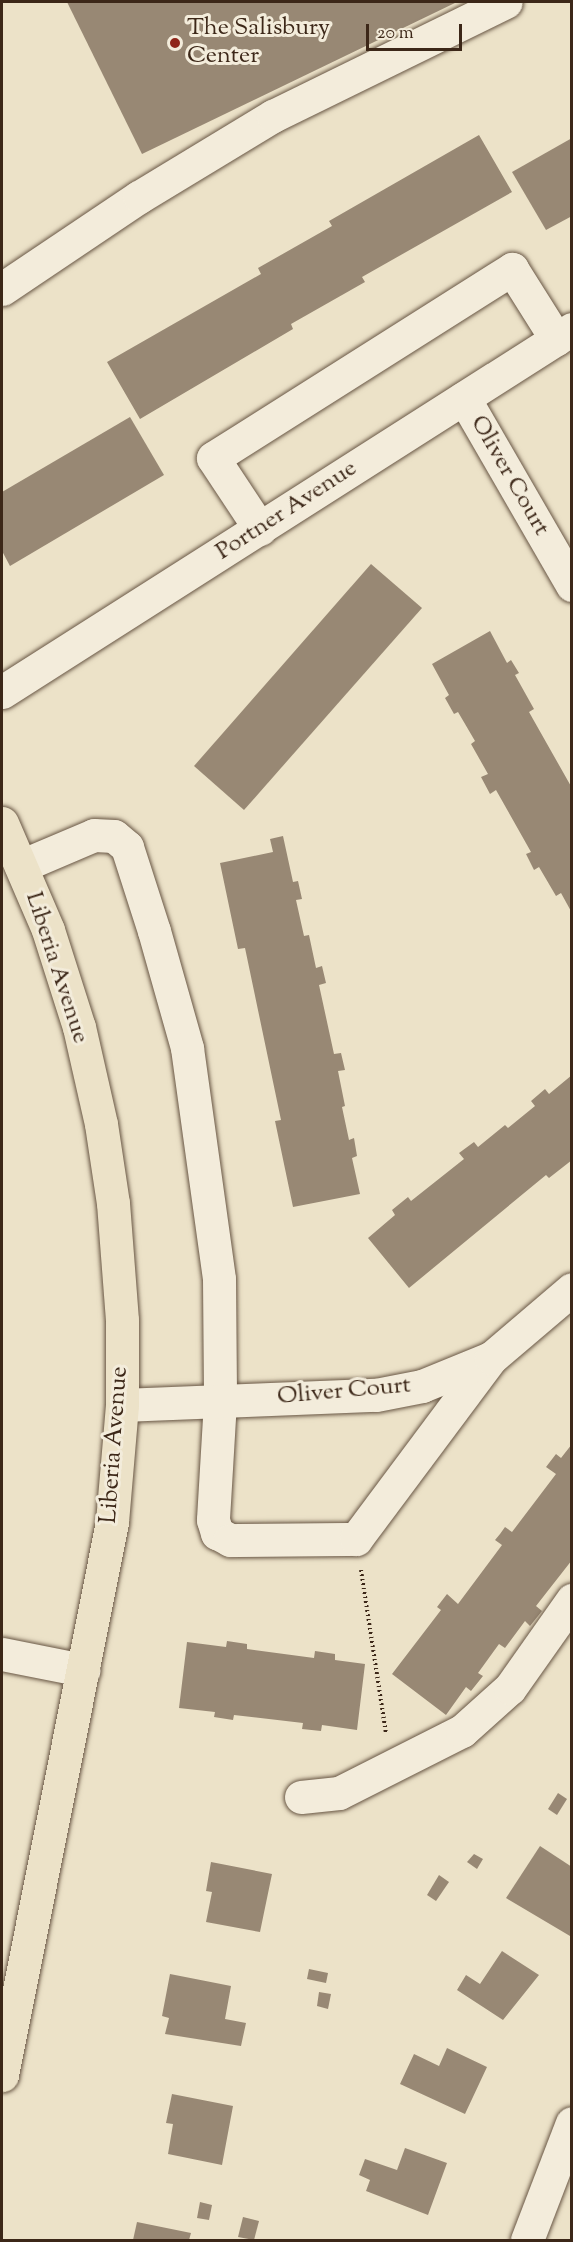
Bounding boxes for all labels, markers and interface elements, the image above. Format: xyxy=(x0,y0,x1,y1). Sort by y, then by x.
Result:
scale bar xyxy=(369,12,465,50)
place label: The Salisbury Center xyxy=(187,15,330,71)
text: 20 m xyxy=(377,21,414,47)
marker: The Salisbury Center xyxy=(168,36,182,50)
street label: Oliver Court xyxy=(463,411,555,541)
street label: Portner Avenue xyxy=(211,455,363,567)
street label: Liberia Avenue xyxy=(18,889,94,1047)
street label: Liberia Avenue xyxy=(95,1365,135,1525)
street label: Oliver Court xyxy=(276,1372,412,1412)

